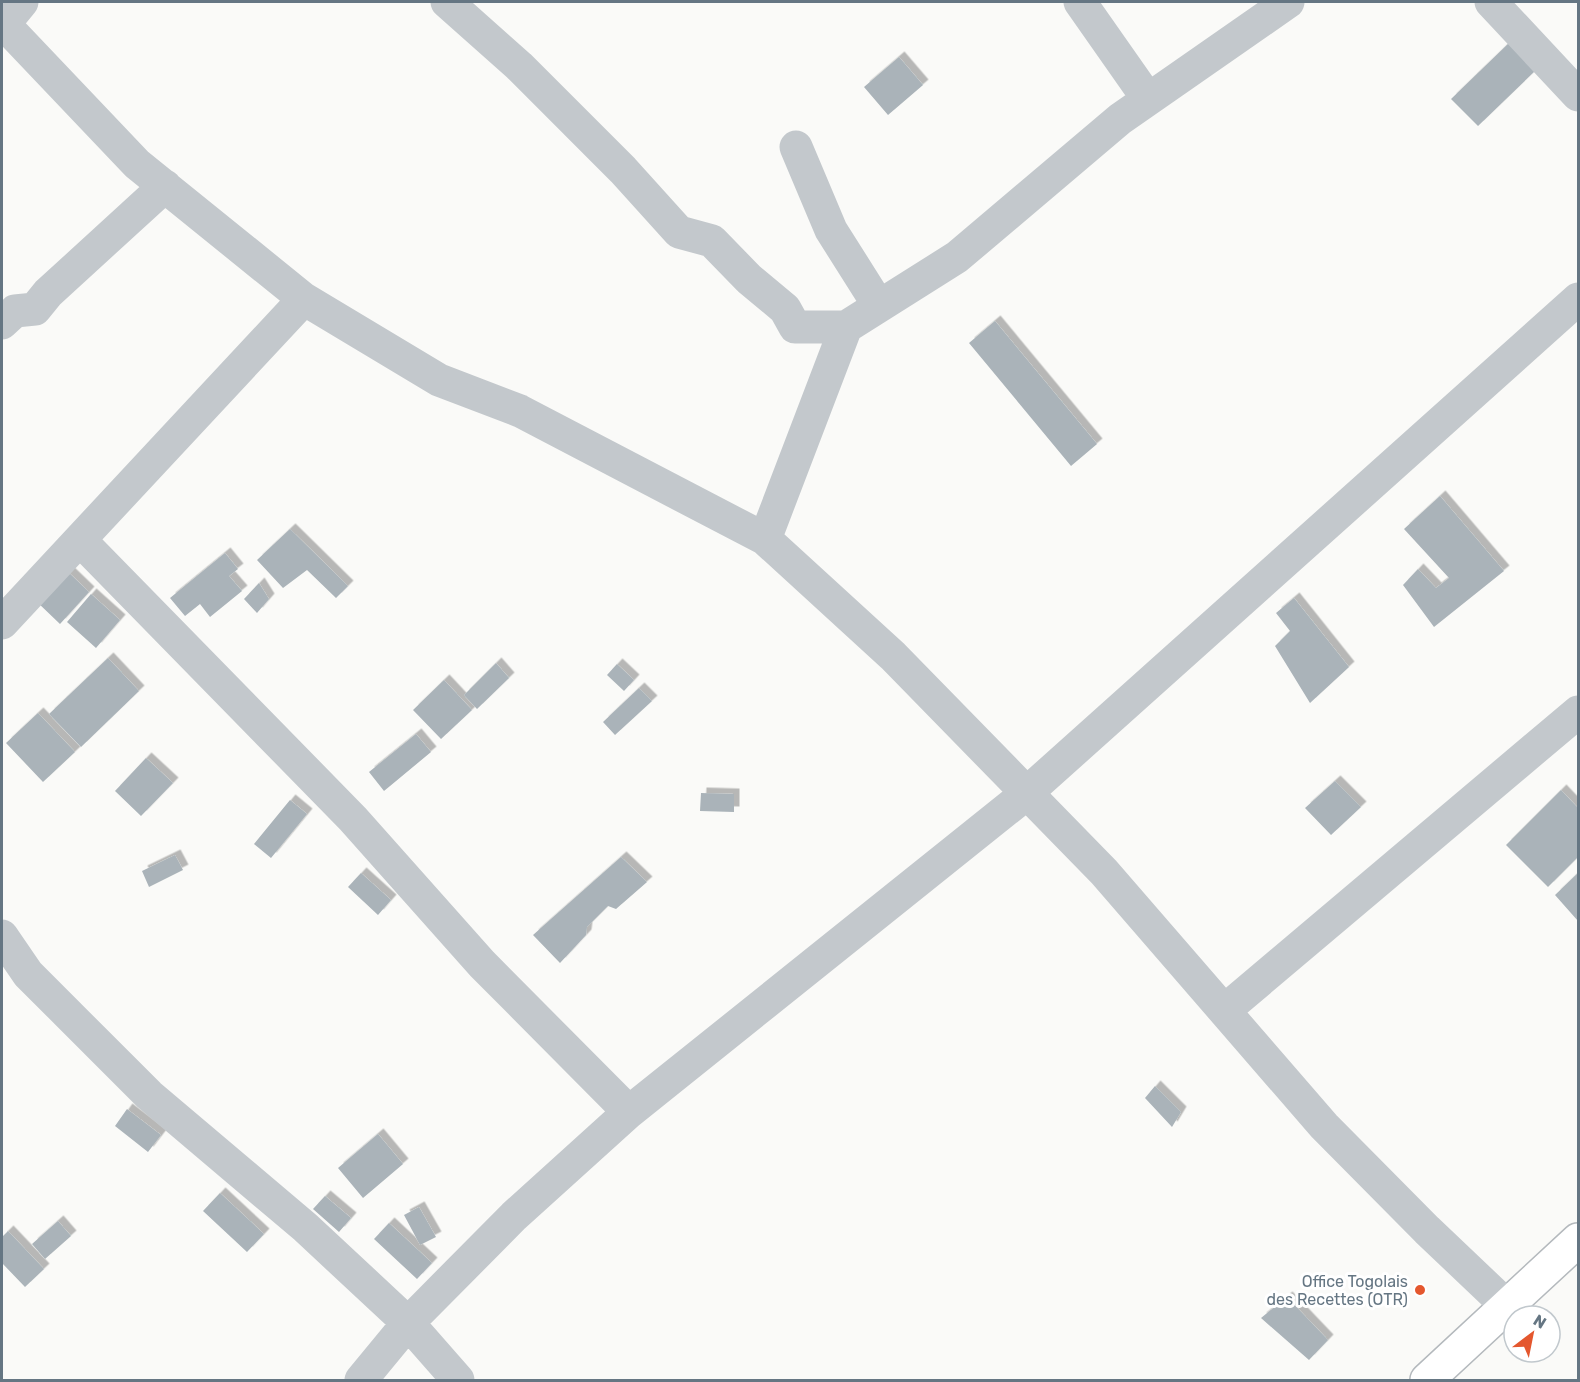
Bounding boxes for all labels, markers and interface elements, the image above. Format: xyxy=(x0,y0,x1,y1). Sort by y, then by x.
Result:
place label: Office Togolais des Recettes (OTR) xyxy=(1266,1272,1408,1309)
marker: Office Togolais des Recettes (OTR) xyxy=(1413,1283,1427,1297)
north arrow xyxy=(1502,1304,1562,1364)
text: N xyxy=(1530,1311,1550,1333)

